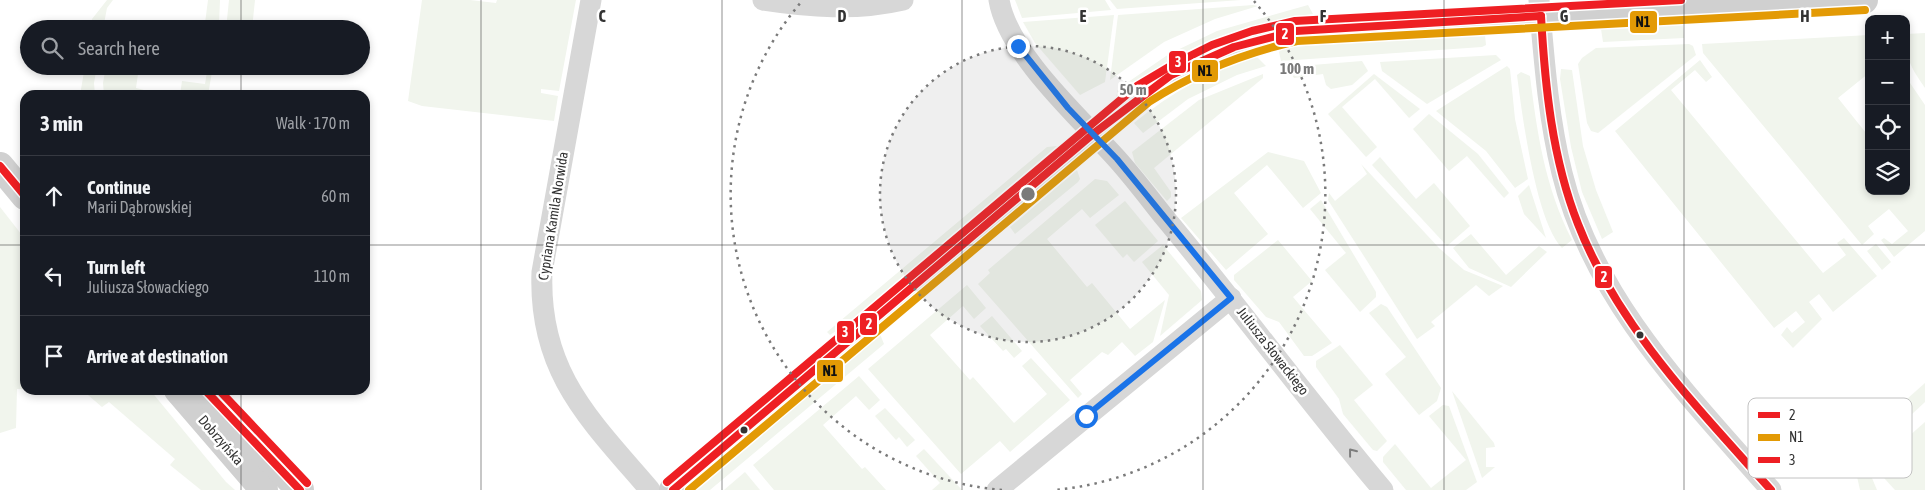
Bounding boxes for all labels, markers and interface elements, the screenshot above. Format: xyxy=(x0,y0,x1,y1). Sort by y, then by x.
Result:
text: C xyxy=(598,7,606,25)
text: D xyxy=(838,7,847,25)
text: E xyxy=(1080,7,1087,25)
text: F xyxy=(1320,7,1327,25)
text: G xyxy=(1560,7,1569,25)
text: H xyxy=(1800,7,1810,25)
line badge: N1 xyxy=(1629,10,1658,34)
text: N1 xyxy=(1636,14,1651,30)
map controls xyxy=(1865,15,1910,195)
button: + xyxy=(1865,15,1910,60)
search box xyxy=(20,20,370,75)
line badge: 2 xyxy=(1275,22,1295,46)
text: 2 xyxy=(1282,26,1289,42)
icon: search xyxy=(38,34,66,62)
route end xyxy=(1007,35,1030,58)
text: Search here xyxy=(78,37,160,59)
line badge: 3 xyxy=(1168,50,1187,74)
text: 3 xyxy=(1175,54,1181,70)
line badge: N1 xyxy=(1191,59,1219,83)
text: 100 m xyxy=(1280,60,1314,77)
button: − xyxy=(1865,60,1910,105)
text: N1 xyxy=(1198,63,1213,79)
text: 50 m xyxy=(1120,81,1147,98)
button: locate xyxy=(1865,105,1910,150)
text: 3 min xyxy=(40,111,83,135)
text: Walk · 170 m xyxy=(276,114,350,132)
button: layers xyxy=(1865,150,1910,195)
street label: Cypriana Kamila Norwida xyxy=(535,151,571,281)
text: Continue xyxy=(87,176,151,198)
icon: ahead xyxy=(40,182,68,210)
centre of rings xyxy=(1019,185,1037,203)
text: 60 m xyxy=(321,187,350,205)
text: Marii Dąbrowskiej xyxy=(87,198,192,216)
text: Turn left xyxy=(87,256,145,278)
icon: left xyxy=(40,262,68,290)
line badge: 2 xyxy=(1594,265,1613,289)
text: 110 m xyxy=(314,267,350,285)
text: 2 xyxy=(1601,269,1608,285)
text: Juliusza Słowackiego xyxy=(87,278,209,296)
street label: Juliusza Słowackiego xyxy=(1234,304,1312,398)
line badge: 2 xyxy=(859,312,878,336)
text: 2 xyxy=(866,316,873,332)
line badge: 3 xyxy=(836,320,855,344)
text: 3 xyxy=(842,324,848,340)
unlabelled marker xyxy=(1635,330,1645,340)
icon: arrive xyxy=(40,342,68,370)
text: Arrive at destination xyxy=(87,345,228,367)
line badge: N1 xyxy=(816,359,844,383)
text: N1 xyxy=(823,363,838,379)
legend xyxy=(1748,398,1912,478)
route start xyxy=(1075,405,1098,428)
text: 2 xyxy=(1789,407,1796,423)
street label: Dobrzyńska xyxy=(195,412,247,468)
unlabelled marker xyxy=(739,425,749,435)
text: N1 xyxy=(1789,429,1804,445)
one-way arrow xyxy=(1350,449,1358,458)
text: 3 xyxy=(1789,452,1796,468)

